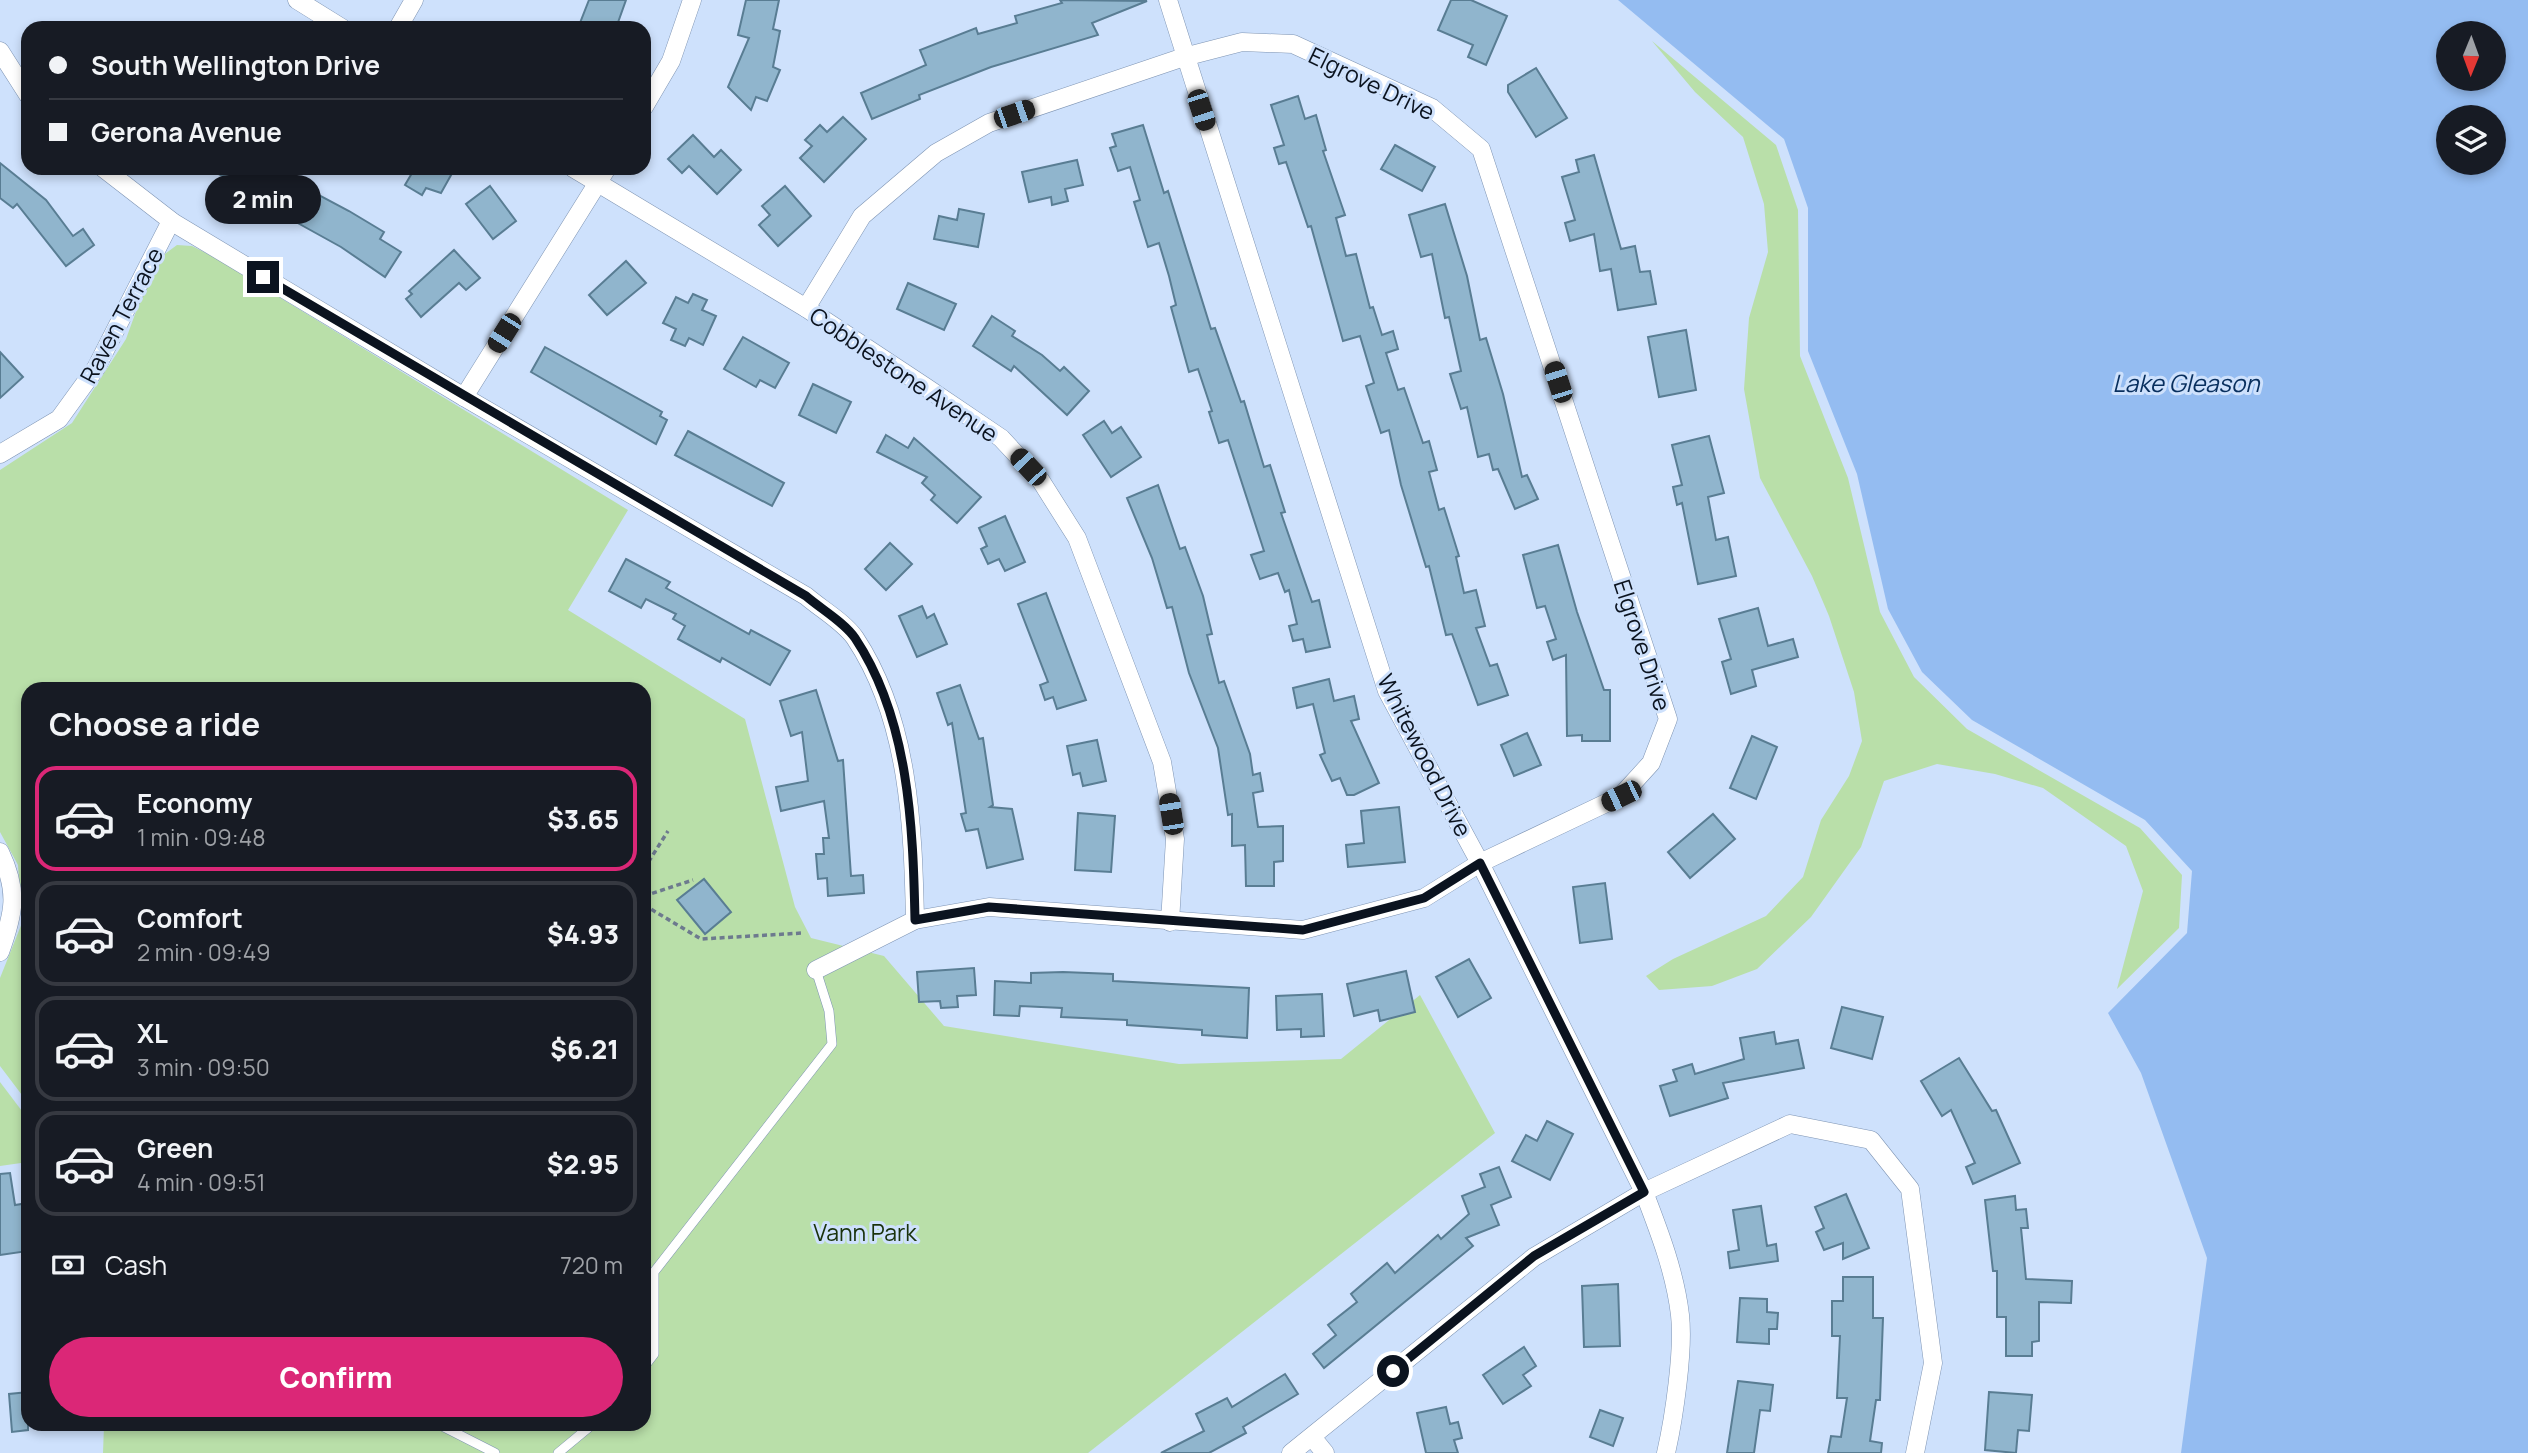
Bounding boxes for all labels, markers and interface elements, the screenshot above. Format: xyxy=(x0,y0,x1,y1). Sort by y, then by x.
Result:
north arrow xyxy=(2436,21,2506,91)
map controls xyxy=(2436,21,2506,175)
street label: Elgrove Drive xyxy=(1304,39,1440,127)
text: South Wellington Drive xyxy=(91,47,380,83)
car xyxy=(1185,87,1218,133)
car xyxy=(991,97,1038,131)
button: layers xyxy=(2436,105,2506,175)
text: Gerona Avenue xyxy=(91,114,282,150)
callout: 2 min xyxy=(205,176,321,224)
text: 2 min xyxy=(233,183,294,215)
street label: Raven Terrace xyxy=(72,242,170,388)
route end xyxy=(247,261,279,293)
street label: Cobblestone Avenue xyxy=(803,299,1005,449)
car xyxy=(484,310,525,356)
car xyxy=(1542,359,1575,405)
water label: Lake Gleason xyxy=(2113,366,2260,399)
car xyxy=(1006,444,1051,490)
street label: Elgrove Drive xyxy=(1607,575,1679,715)
street label: Whitewood Drive xyxy=(1370,668,1480,842)
text: Choose a ride xyxy=(49,702,260,746)
car xyxy=(1598,777,1645,815)
text: Economy xyxy=(137,785,252,821)
icon: car xyxy=(53,787,116,850)
car xyxy=(1158,792,1185,836)
text: $3.65 xyxy=(547,801,619,837)
text: 1 min · 09:48 xyxy=(137,821,266,853)
text: Comfort xyxy=(137,900,243,936)
icon: car xyxy=(53,902,116,965)
text: $4.93 xyxy=(547,916,619,952)
text: 2 min · 09:49 xyxy=(137,936,270,968)
text: XL xyxy=(137,1015,168,1051)
icon: car xyxy=(53,1017,116,1080)
text: $6.21 xyxy=(550,1031,619,1067)
text: 3 min · 09:50 xyxy=(137,1051,270,1083)
text: Green xyxy=(137,1130,213,1166)
icon: car xyxy=(53,1132,116,1195)
text: $2.95 xyxy=(547,1146,619,1182)
text: 4 min · 09:51 xyxy=(137,1166,266,1198)
park label: Vann Park xyxy=(813,1216,917,1248)
icon: cash xyxy=(49,1246,87,1284)
text: Cash xyxy=(105,1247,167,1283)
text: 720 m xyxy=(560,1249,623,1281)
button: Confirm xyxy=(49,1337,623,1417)
route start xyxy=(1377,1355,1409,1387)

